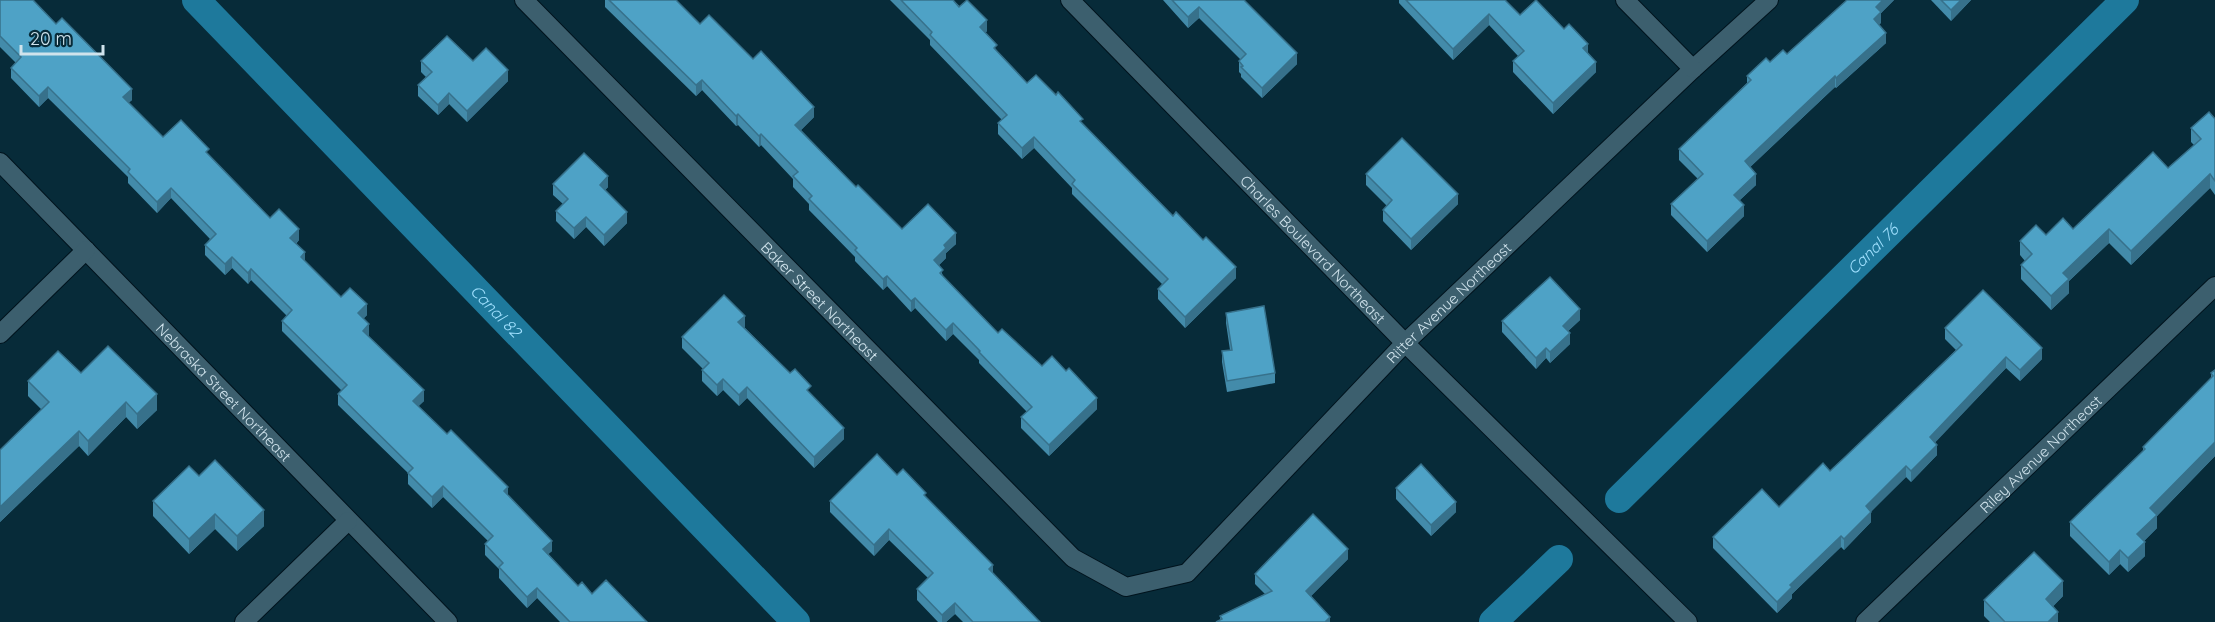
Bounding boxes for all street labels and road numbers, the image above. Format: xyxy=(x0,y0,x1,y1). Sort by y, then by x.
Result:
street label: Charles Boulevard Northeast xyxy=(1236,171,1390,327)
street label: Baker Street Northeast xyxy=(757,237,883,364)
street label: Ritter Avenue Northeast xyxy=(1382,238,1515,367)
street label: Nebraska Street Northeast xyxy=(152,319,296,465)
street label: Riley Avenue Northeast xyxy=(1975,391,2105,517)

